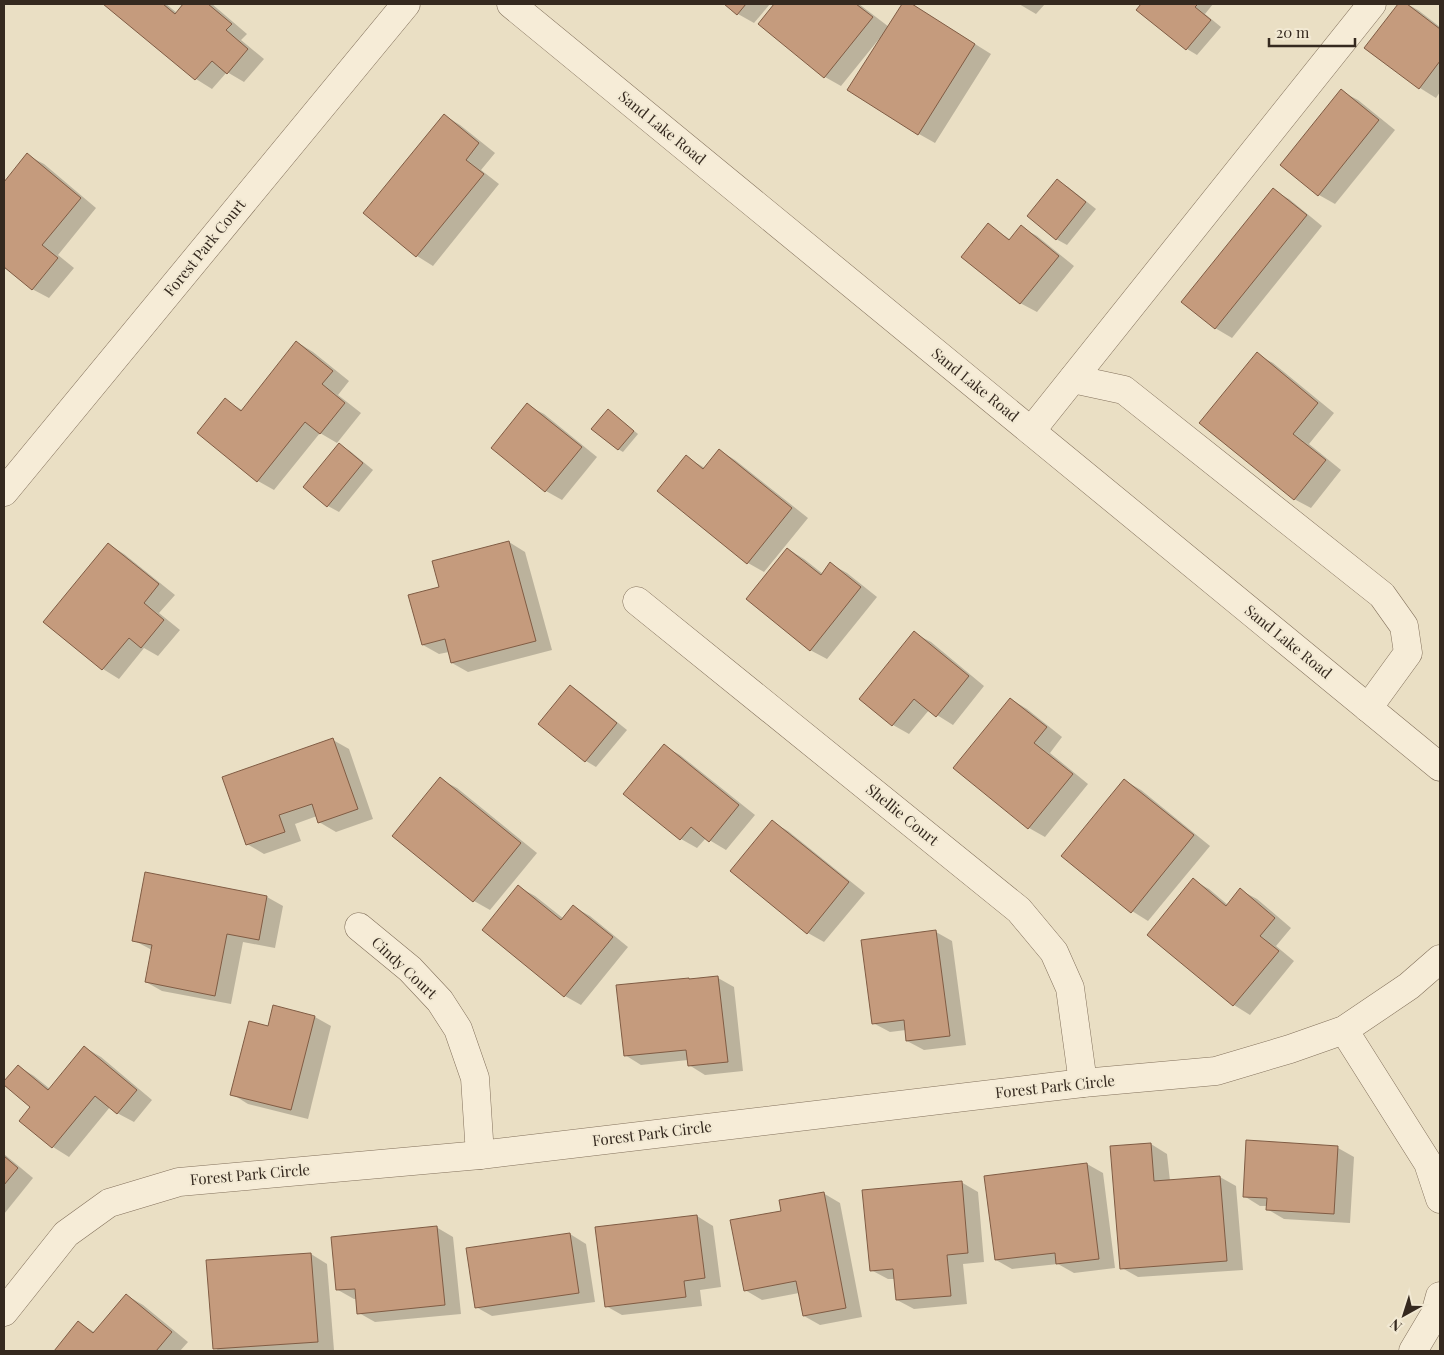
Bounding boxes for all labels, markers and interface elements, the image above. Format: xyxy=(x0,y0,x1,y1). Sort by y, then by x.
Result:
scale bar xyxy=(1269,15,1355,47)
text: 20 m xyxy=(1276,22,1310,42)
street label: Sand Lake Road xyxy=(615,86,711,169)
street label: Forest Park Court xyxy=(159,194,250,300)
street label: Sand Lake Road xyxy=(928,343,1024,426)
street label: Sand Lake Road xyxy=(1241,600,1337,683)
street label: Shellie Court xyxy=(862,779,944,850)
street label: Cindy Court xyxy=(368,932,442,1003)
street label: Forest Park Circle xyxy=(994,1070,1116,1102)
street label: Forest Park Circle xyxy=(591,1116,713,1150)
street label: Forest Park Circle xyxy=(189,1159,311,1189)
north arrow xyxy=(1379,1290,1429,1340)
text: N xyxy=(1386,1315,1405,1336)

